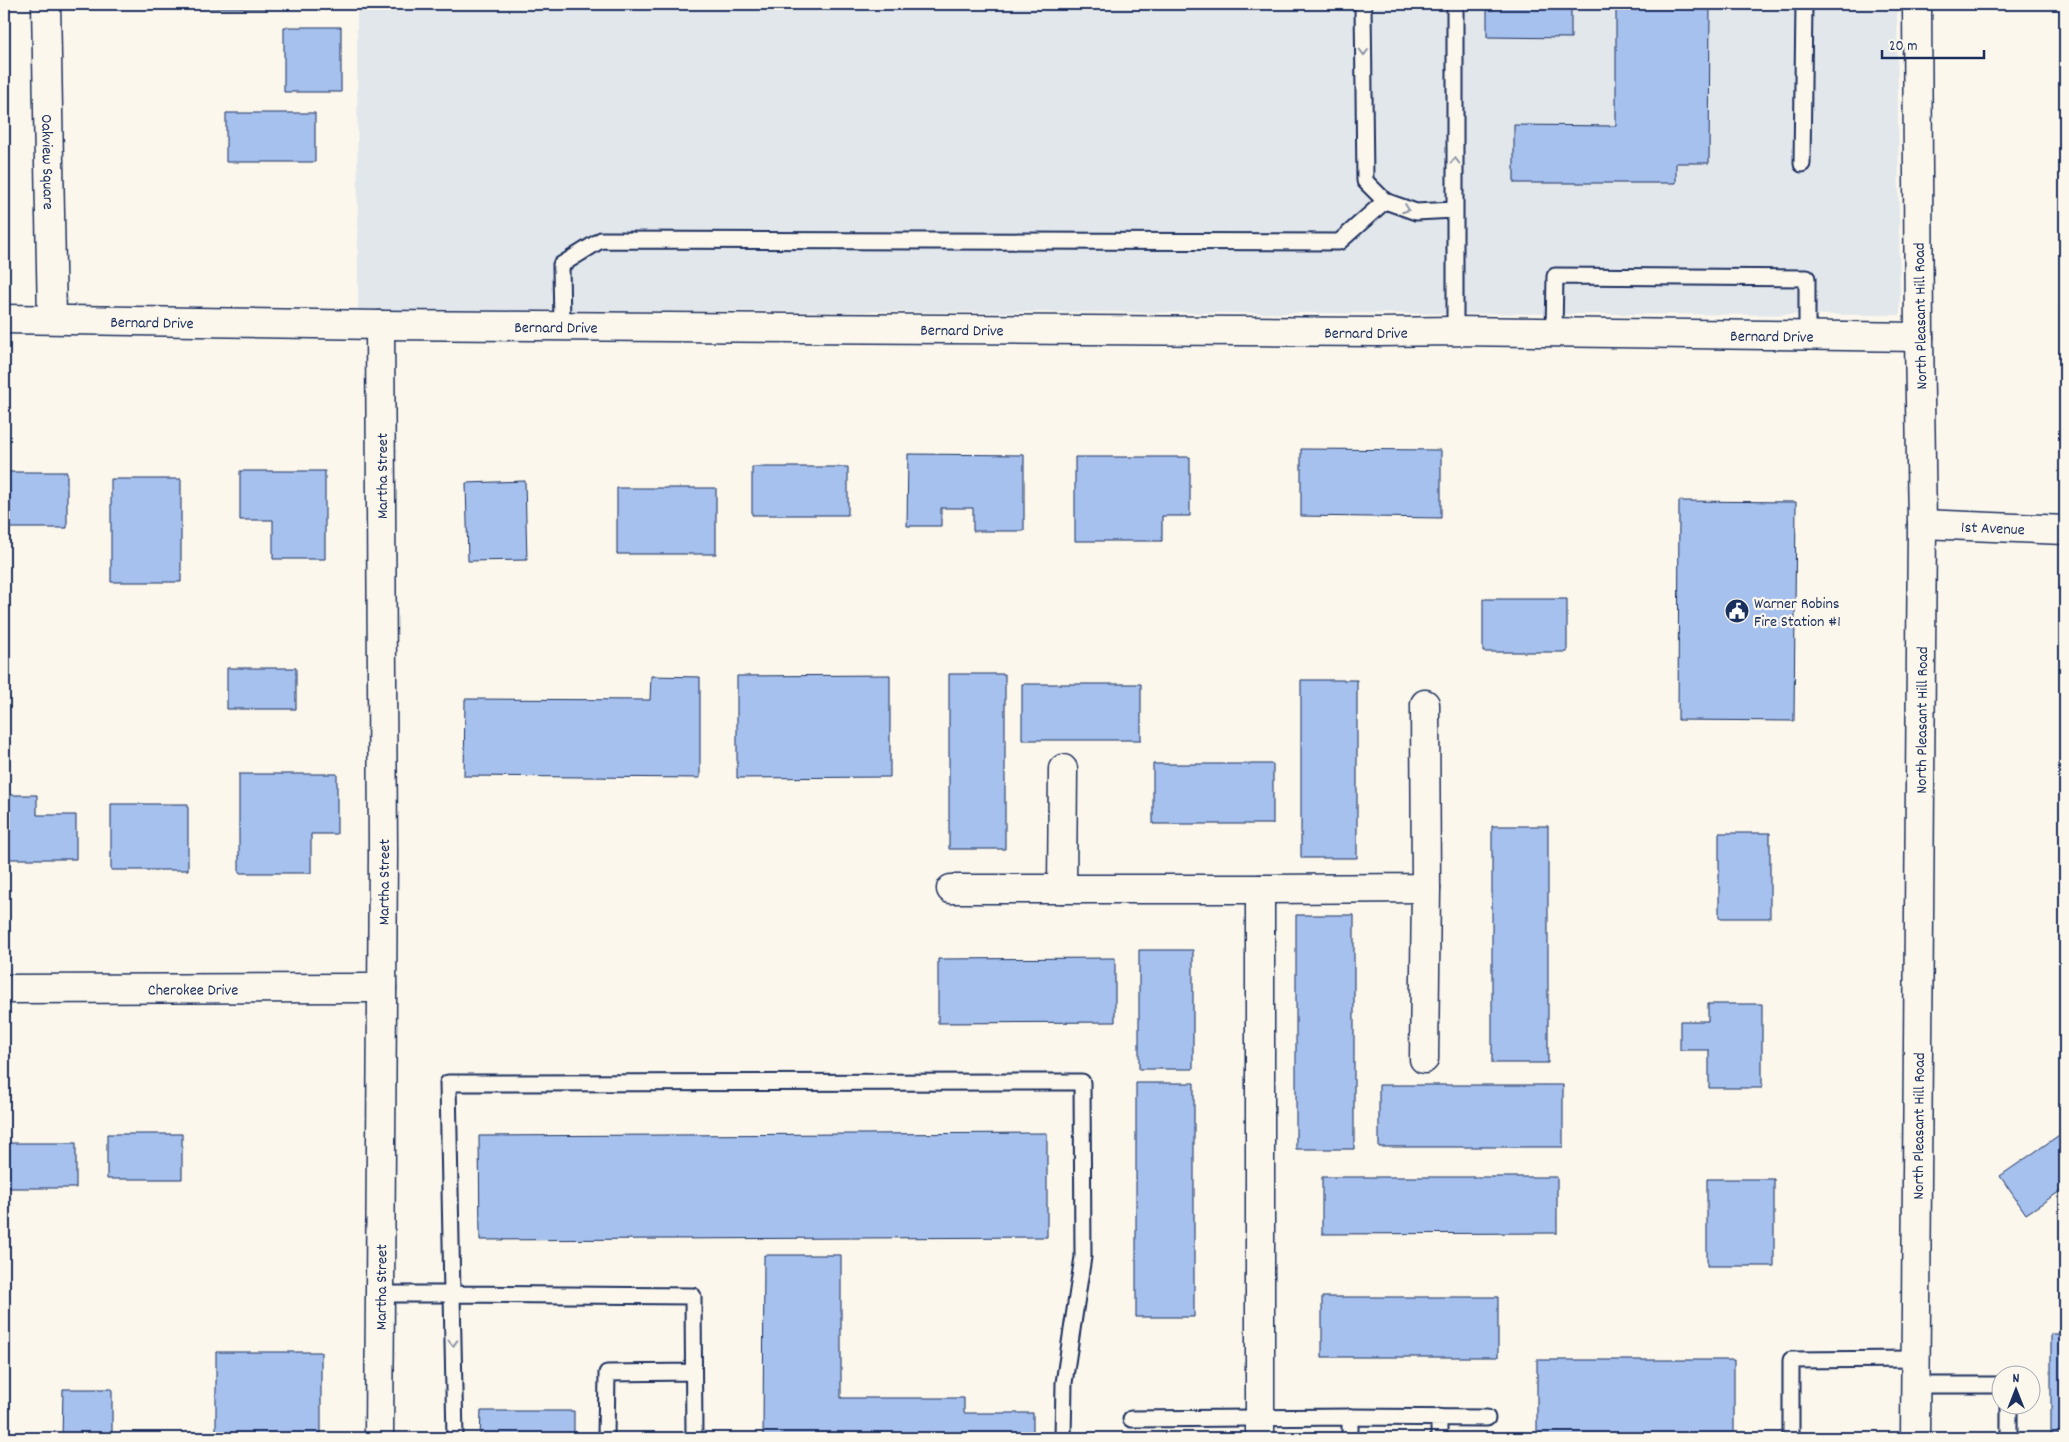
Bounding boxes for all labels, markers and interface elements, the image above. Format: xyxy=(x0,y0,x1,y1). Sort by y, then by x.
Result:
scale bar xyxy=(1882,28,1984,60)
text: 20 m xyxy=(1889,36,1917,58)
one-way arrow xyxy=(1359,49,1369,57)
street label: Oakview Square xyxy=(34,114,59,210)
one-way arrow xyxy=(1450,157,1460,164)
one-way arrow xyxy=(1402,203,1410,213)
street label: North Pleasant Hill Road xyxy=(1909,242,1934,390)
street label: Bernard Drive xyxy=(110,312,194,336)
street label: Bernard Drive xyxy=(514,317,598,341)
street label: Bernard Drive xyxy=(920,320,1004,343)
street label: Bernard Drive xyxy=(1324,323,1408,346)
street label: Bernard Drive xyxy=(1730,326,1814,350)
street label: Martha Street xyxy=(372,433,395,519)
street label: 1st Avenue xyxy=(1961,517,2025,542)
place label: Warner Robins Fire Station #1 xyxy=(1754,593,1841,634)
public building icon: Warner Robins Fire Station #1 xyxy=(1724,598,1750,624)
street label: North Pleasant Hill Road xyxy=(1911,646,1935,794)
street label: Martha Street xyxy=(374,839,397,925)
street label: Cherokee Drive xyxy=(148,979,238,1003)
street label: North Pleasant Hill Road xyxy=(1908,1052,1932,1200)
street label: Martha Street xyxy=(371,1244,394,1330)
one-way arrow xyxy=(447,1339,458,1347)
north arrow xyxy=(1992,1364,2042,1414)
text: N xyxy=(2013,1369,2020,1389)

